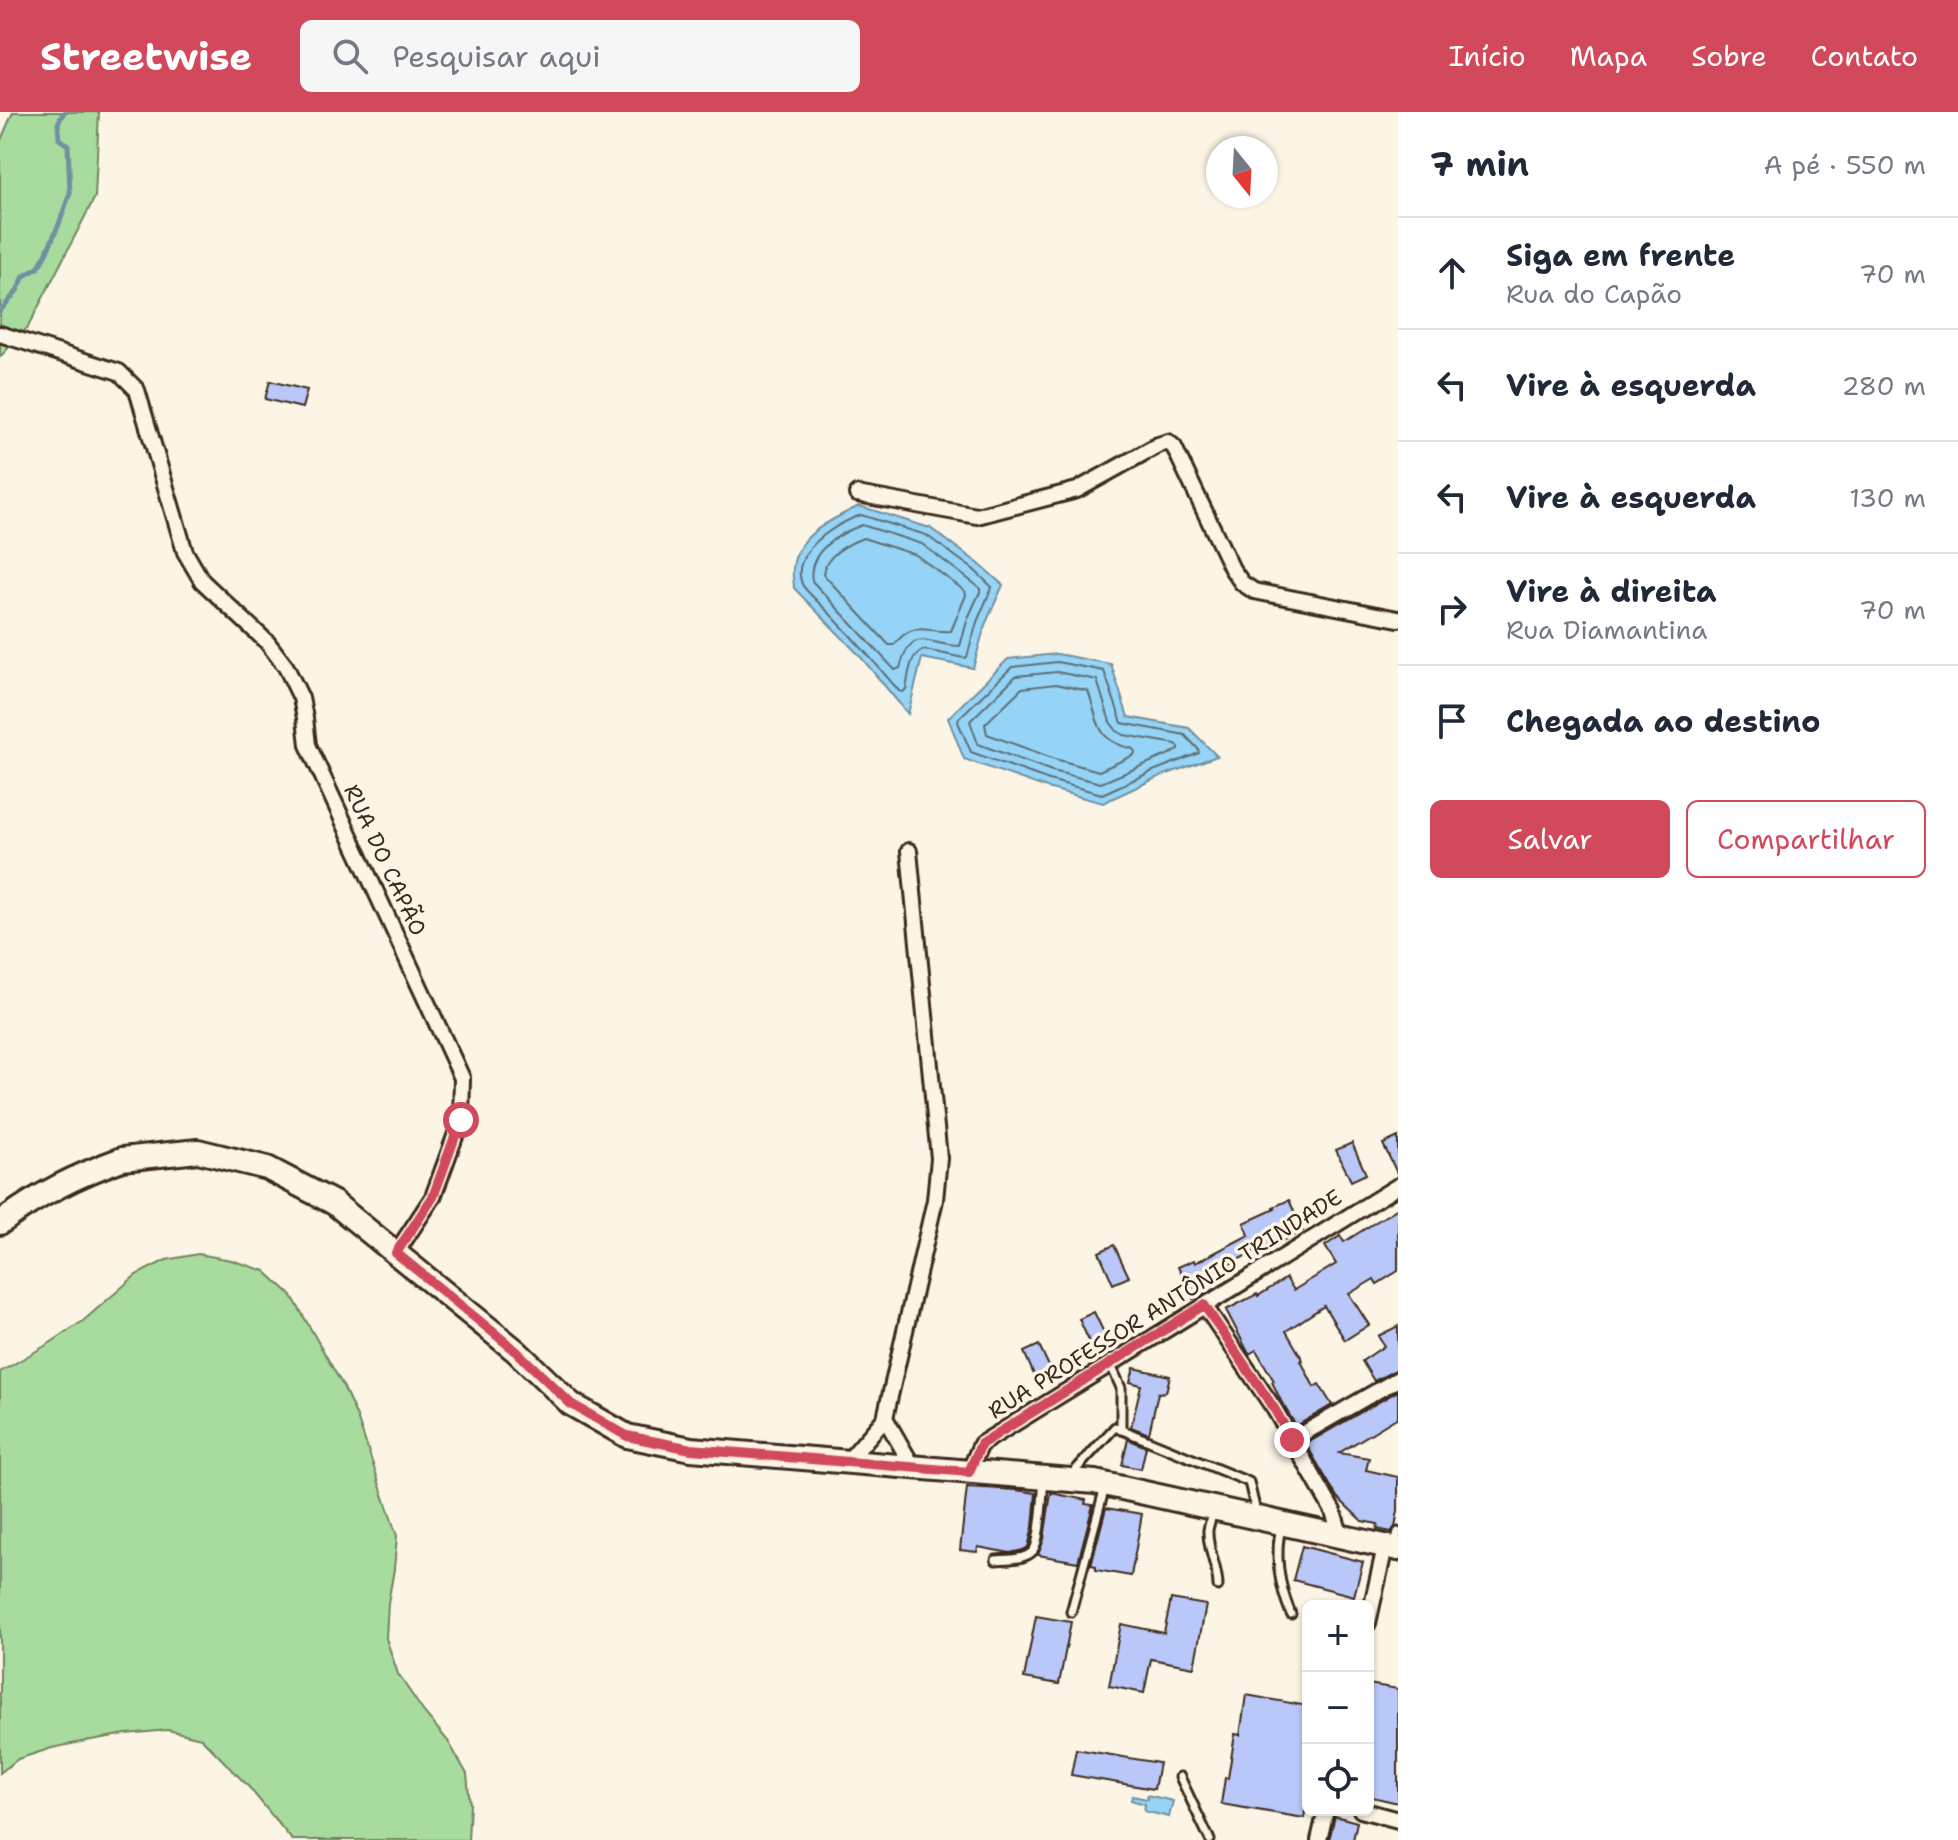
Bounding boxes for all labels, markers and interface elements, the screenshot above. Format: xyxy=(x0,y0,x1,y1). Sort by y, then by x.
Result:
search box xyxy=(300,20,860,92)
text: Streetwise xyxy=(40,31,252,82)
icon: search xyxy=(328,34,372,78)
text: Pesquisar aqui xyxy=(392,36,601,77)
text: Início xyxy=(1449,37,1526,75)
text: Mapa xyxy=(1570,37,1647,75)
text: Sobre xyxy=(1691,37,1767,75)
text: Contato xyxy=(1811,37,1918,75)
north arrow xyxy=(1206,136,1278,208)
text: 7 min xyxy=(1430,141,1529,187)
text: A pé · 550 m xyxy=(1764,147,1926,182)
text: Siga em frente xyxy=(1506,235,1735,276)
icon: ahead xyxy=(1430,251,1474,295)
text: 70 m xyxy=(1859,256,1926,291)
text: Rua do Capão xyxy=(1506,276,1682,311)
icon: left xyxy=(1430,363,1474,407)
text: Vire à esquerda xyxy=(1506,365,1756,406)
text: 280 m xyxy=(1841,368,1926,403)
icon: left xyxy=(1430,475,1474,519)
text: Vire à esquerda xyxy=(1506,477,1756,518)
text: 130 m xyxy=(1849,480,1926,515)
text: Vire à direita xyxy=(1506,571,1717,612)
icon: right xyxy=(1430,587,1474,631)
text: 70 m xyxy=(1859,592,1926,627)
text: Rua Diamantina xyxy=(1506,612,1707,647)
icon: arrive xyxy=(1430,699,1474,743)
text: Chegada ao destino xyxy=(1506,701,1821,742)
street label: RUA DO CAPÃO xyxy=(337,780,433,940)
button: Salvar xyxy=(1430,800,1670,878)
button: Compartilhar xyxy=(1686,800,1926,878)
route start xyxy=(443,1102,479,1138)
street label: RUA PROFESSOR ANTÔNIO TRINDADE xyxy=(983,1183,1347,1425)
route end xyxy=(1274,1422,1310,1458)
map controls xyxy=(1302,1600,1374,1816)
button: + xyxy=(1302,1600,1374,1672)
button: − xyxy=(1302,1672,1374,1744)
button: locate xyxy=(1302,1744,1374,1816)

